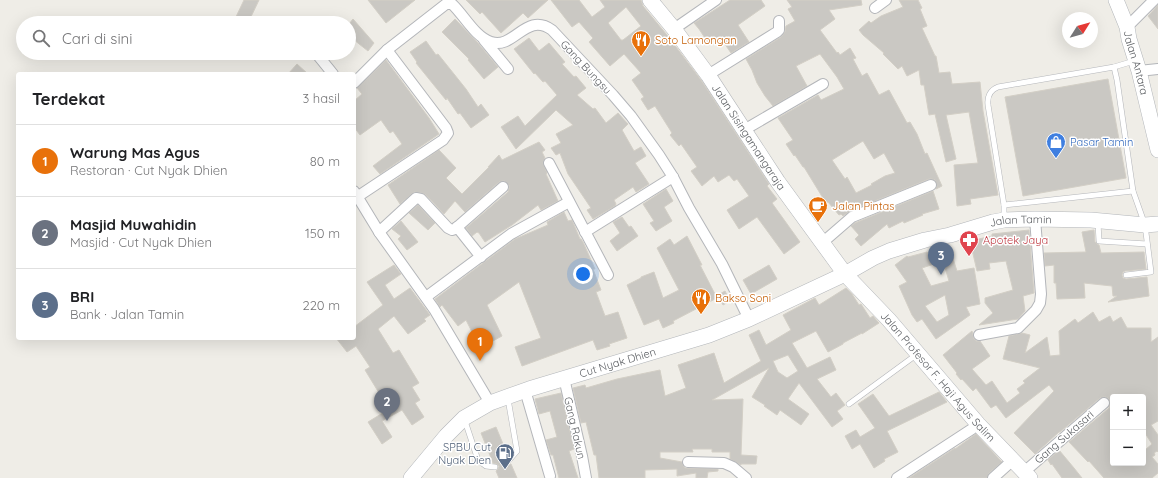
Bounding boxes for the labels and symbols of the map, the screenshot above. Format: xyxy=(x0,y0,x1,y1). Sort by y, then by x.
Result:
north arrow xyxy=(1062,12,1098,48)
restaurant icon: Soto Lamongan xyxy=(630,29,652,57)
street label: Jalan Antara xyxy=(1121,30,1151,96)
place label: Soto Lamongan xyxy=(655,33,737,47)
street label: Gang Bungsu xyxy=(557,37,615,97)
street label: Jalan Sisingamangaraja xyxy=(709,81,789,193)
shop icon: Pasar Tamin xyxy=(1045,131,1067,159)
place label: Pasar Tamin xyxy=(1070,135,1133,149)
cafe icon: Jalan Pintas xyxy=(807,195,829,223)
place label: Jalan Pintas xyxy=(832,199,894,213)
street label: Jalan Tamin xyxy=(987,212,1052,230)
pharmacy icon: Apotek Jaya xyxy=(958,229,980,257)
place label: Apotek Jaya xyxy=(983,233,1048,247)
pin: 3 xyxy=(928,242,954,275)
your location xyxy=(573,264,593,284)
restaurant icon: Bakso Soni xyxy=(690,287,712,315)
place label: Bakso Soni xyxy=(715,291,771,305)
street label: Jalan Profesor F. Haji Agus Salim xyxy=(878,309,998,445)
pin: 1 xyxy=(467,328,493,361)
street label: Cut Nyak Dhien xyxy=(578,344,657,381)
pin: 2 xyxy=(374,388,400,421)
street label: Gang Rakun xyxy=(561,396,589,460)
street label: Gang Sukasari xyxy=(1031,407,1097,467)
place label: SPBU Cut Nyak Dien xyxy=(438,440,491,467)
fuel station icon: SPBU Cut Nyak Dien xyxy=(494,442,516,470)

